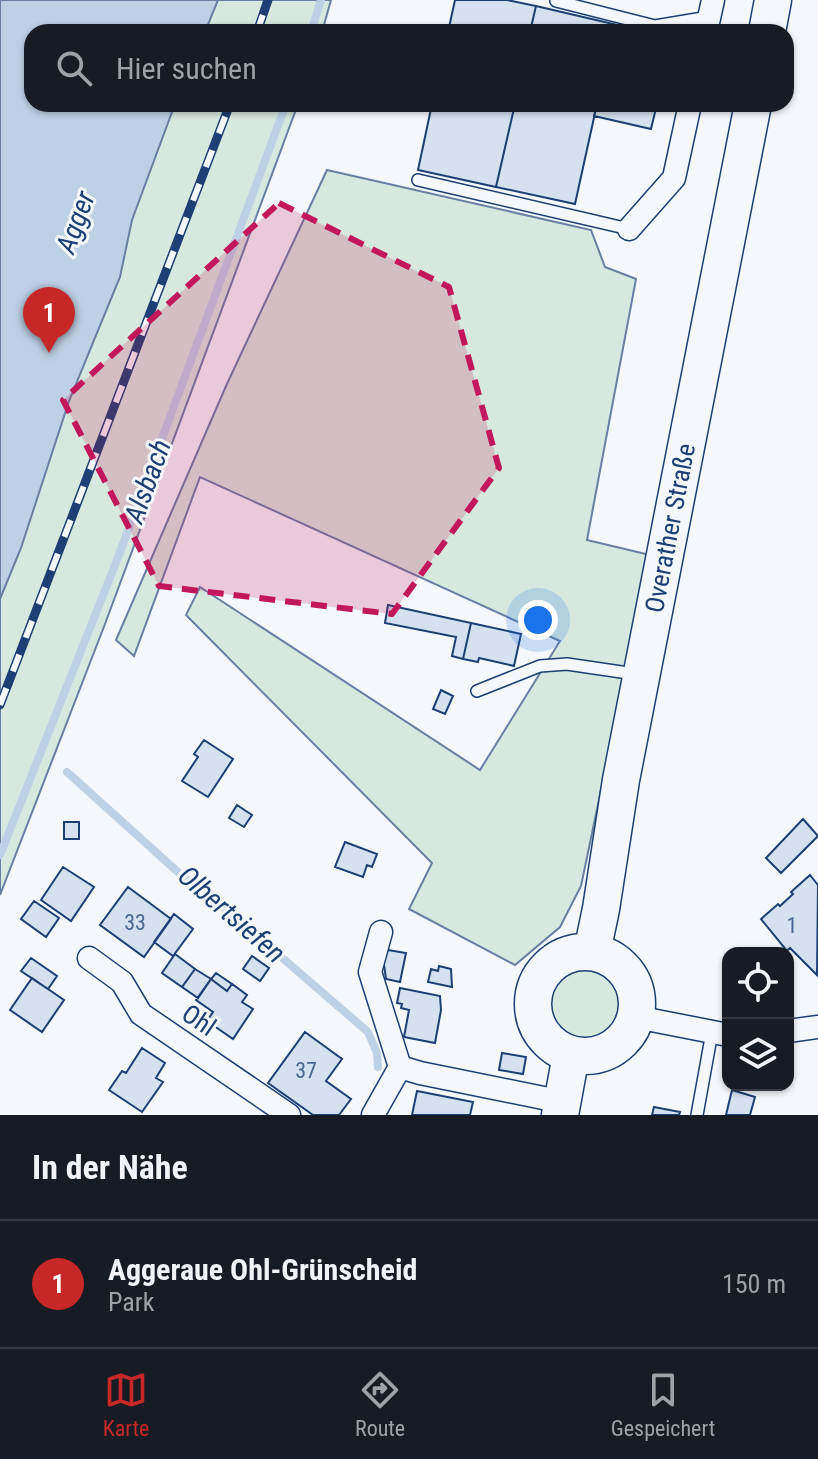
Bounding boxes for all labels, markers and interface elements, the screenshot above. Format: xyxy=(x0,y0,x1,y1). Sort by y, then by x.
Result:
search box xyxy=(24,24,794,112)
icon: search xyxy=(52,46,96,90)
text: Hier suchen xyxy=(116,51,257,86)
water label: Agger xyxy=(49,186,102,259)
pin: 1 xyxy=(23,287,75,353)
water label: Alsbach xyxy=(117,435,178,528)
street label: Overather Straße xyxy=(639,441,701,615)
your location xyxy=(518,600,558,640)
water label: Olbertsiefen xyxy=(171,859,292,970)
house number: 33 xyxy=(124,910,146,935)
house number: 1 xyxy=(787,913,797,938)
map controls xyxy=(722,947,794,1091)
button: locate xyxy=(722,947,794,1019)
street label: Ohl xyxy=(176,998,222,1042)
button: layers xyxy=(722,1019,794,1091)
house number: 37 xyxy=(295,1058,317,1083)
text: In der Nähe xyxy=(32,1147,188,1187)
text: Aggeraue Ohl-Grünscheid xyxy=(108,1252,417,1287)
text: 1 xyxy=(51,1269,65,1299)
text: 150 m xyxy=(722,1269,786,1299)
text: Park xyxy=(108,1287,154,1317)
tab: Karte xyxy=(103,1368,149,1441)
tab: Route xyxy=(355,1368,405,1441)
tab: Gespeichert xyxy=(611,1368,715,1441)

